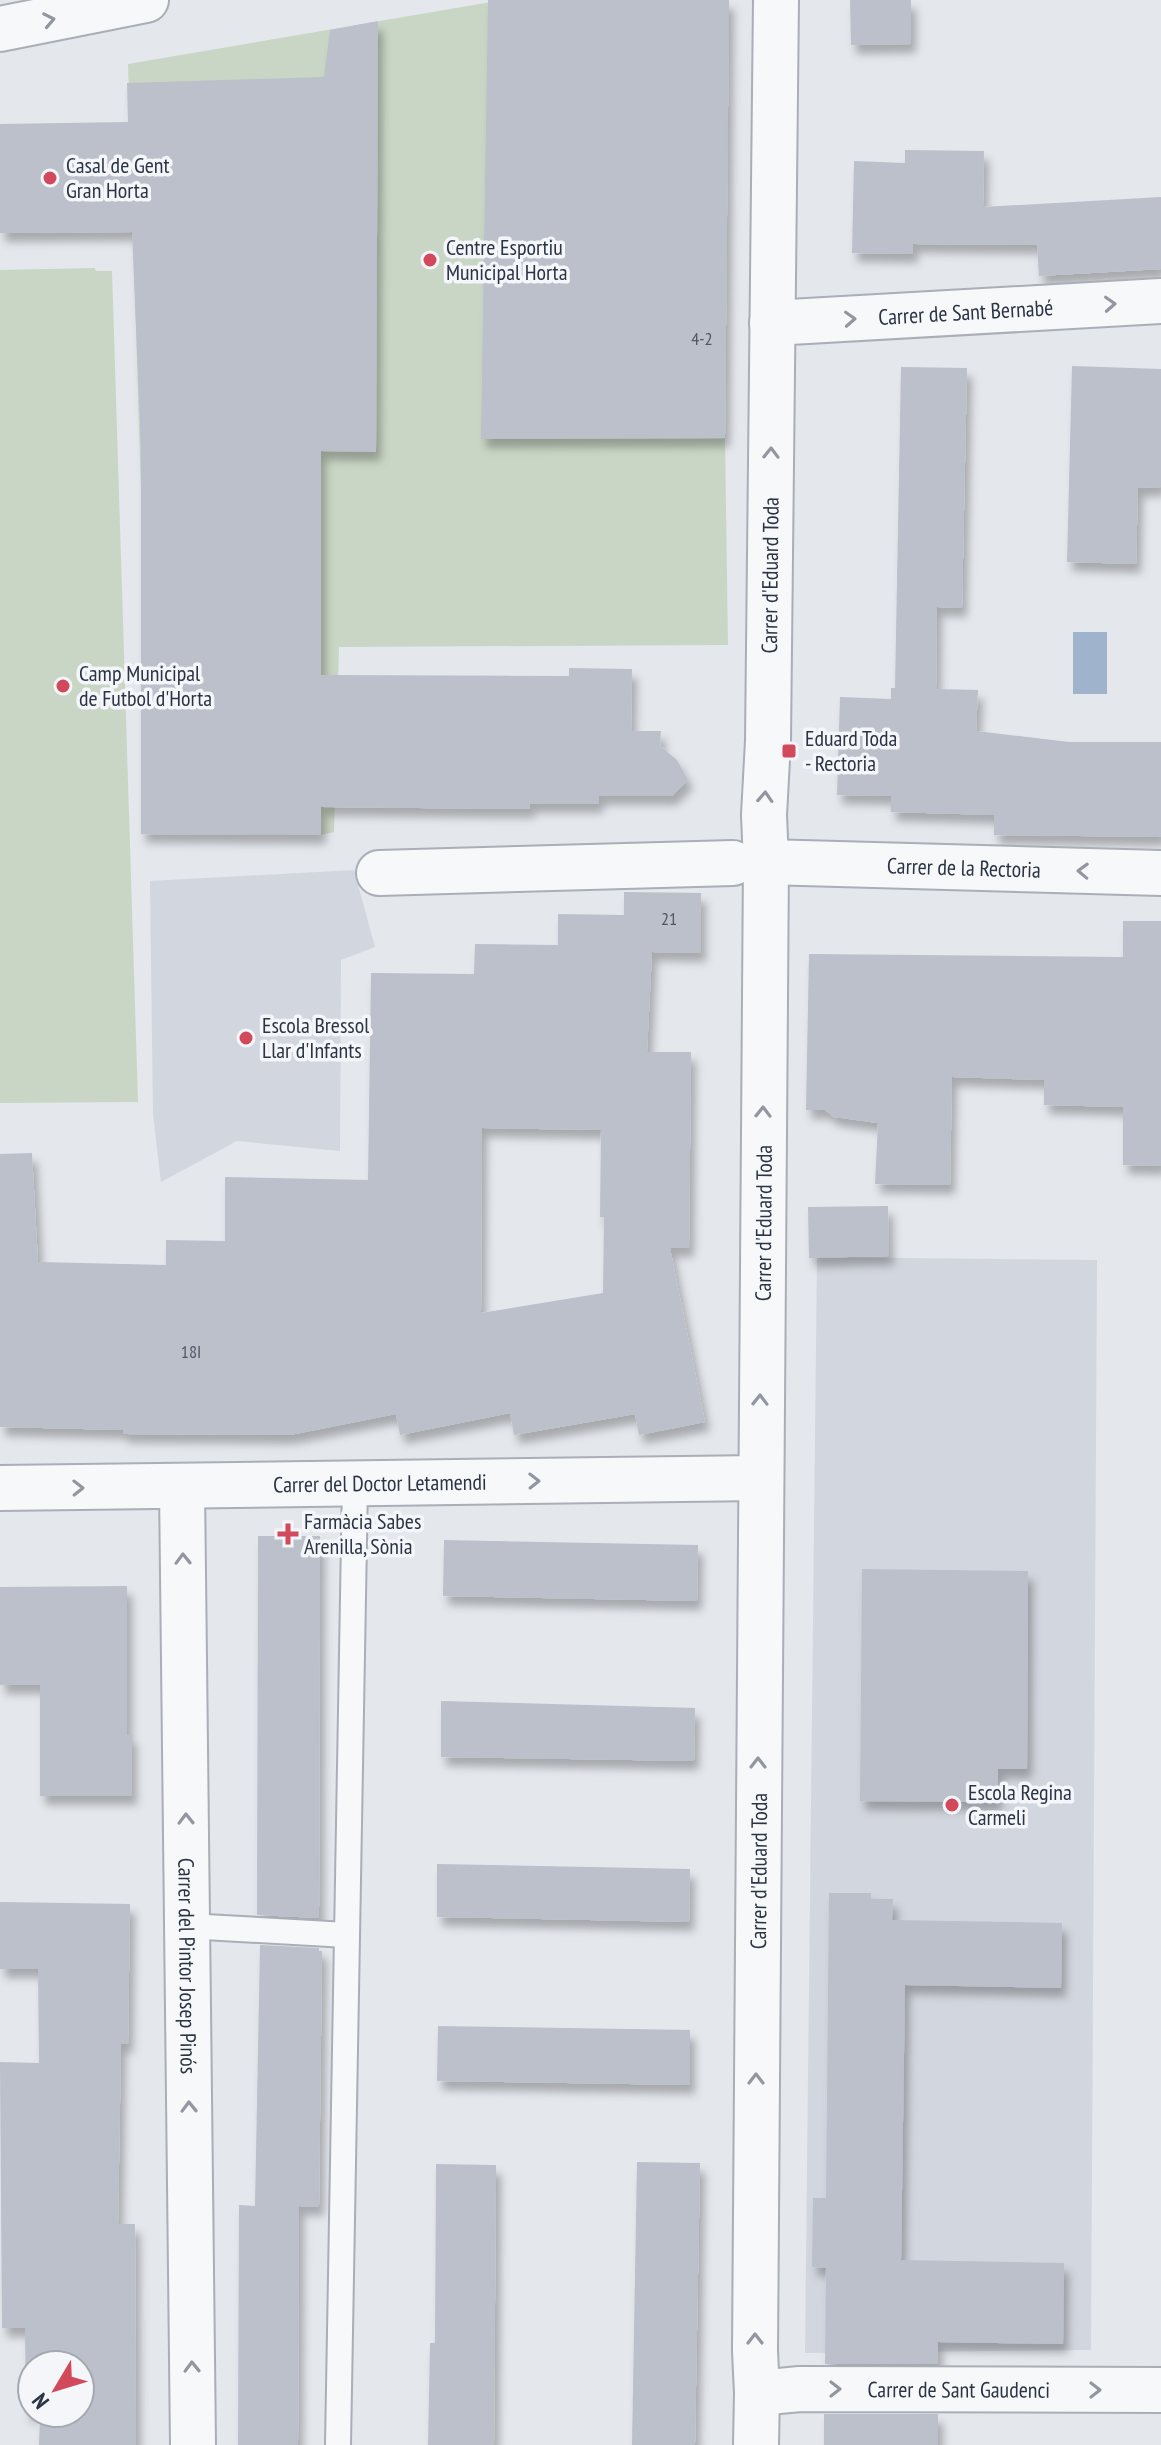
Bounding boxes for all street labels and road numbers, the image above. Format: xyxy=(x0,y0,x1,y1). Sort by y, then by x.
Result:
street label: Carrer de Sant Bernabé xyxy=(878,293,1054,331)
street label: Carrer d'Eduard Toda xyxy=(755,497,785,654)
street label: Carrer de la Rectoria xyxy=(887,851,1041,884)
street label: Carrer d'Eduard Toda xyxy=(749,1145,778,1301)
street label: Carrer del Doctor Letamendi xyxy=(273,1468,487,1498)
street label: Carrer d'Eduard Toda xyxy=(744,1793,773,1949)
street label: Carrer del Pintor Josep Pinós xyxy=(172,1858,203,2074)
street label: Carrer de Sant Gaudenci xyxy=(868,2375,1050,2404)

